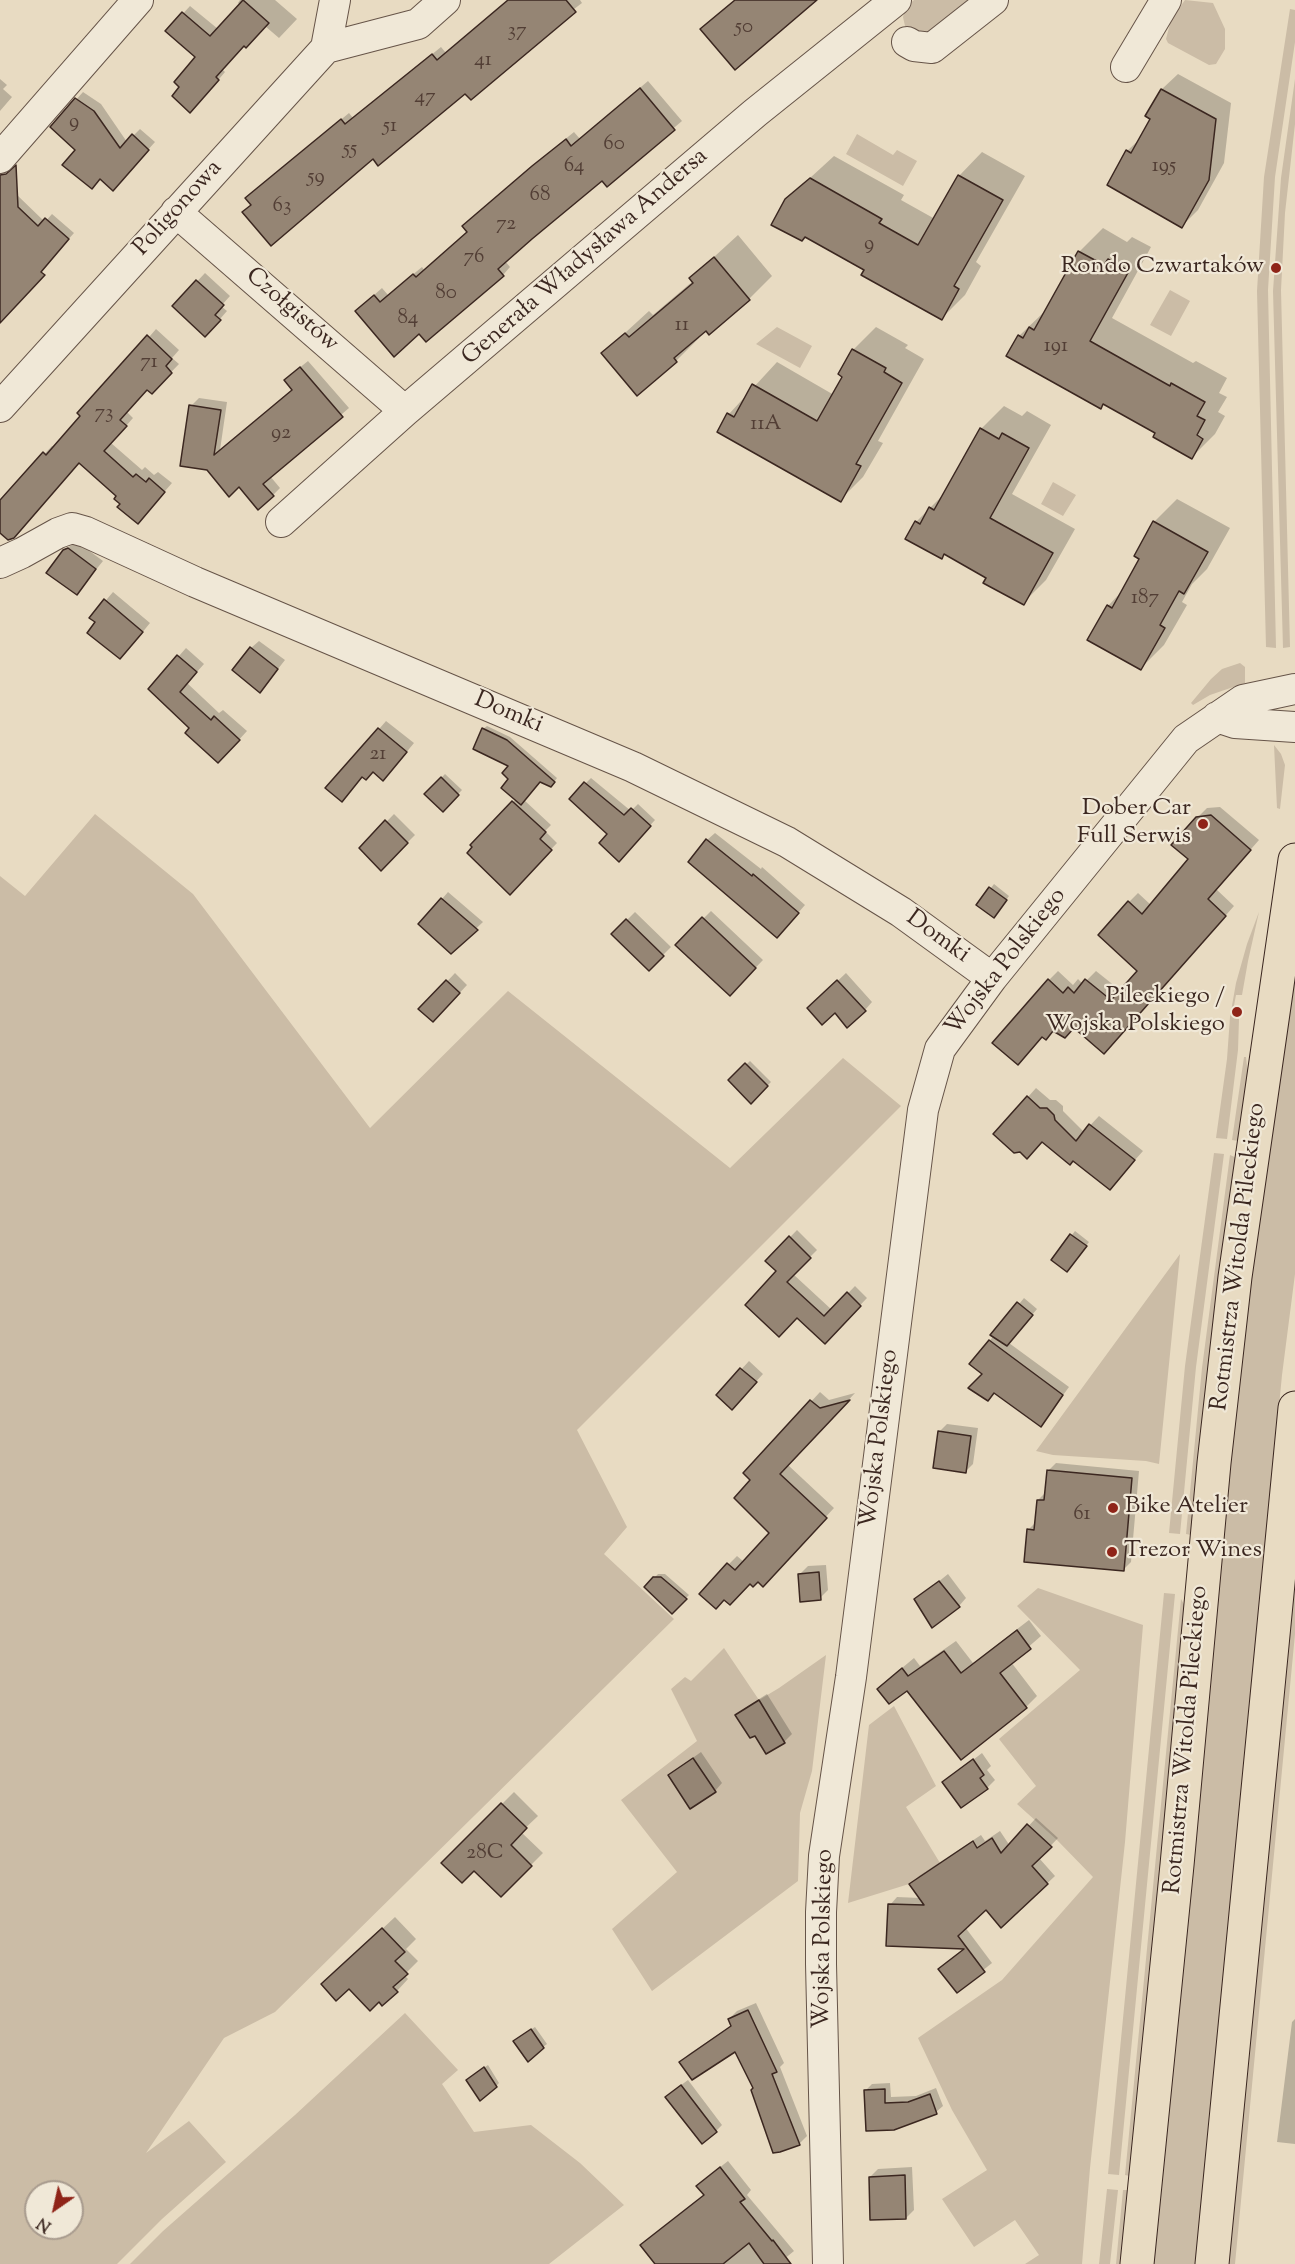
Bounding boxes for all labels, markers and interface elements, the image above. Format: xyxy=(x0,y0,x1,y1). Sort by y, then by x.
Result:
house number: 50 xyxy=(735,15,753,41)
house number: 37 xyxy=(507,19,527,45)
house number: 41 xyxy=(474,48,492,74)
house number: 47 xyxy=(414,85,436,111)
house number: 9 xyxy=(69,110,79,136)
house number: 51 xyxy=(383,114,397,140)
house number: 60 xyxy=(603,132,625,158)
house number: 55 xyxy=(343,137,357,163)
street label: Generała Władysława Andersa xyxy=(457,143,715,373)
house number: 64 xyxy=(564,154,584,180)
house number: 195 xyxy=(1152,154,1176,180)
street label: Poligonowa xyxy=(128,155,230,263)
house number: 59 xyxy=(307,165,325,191)
house number: 68 xyxy=(530,183,550,209)
house number: 63 xyxy=(273,194,291,220)
house number: 72 xyxy=(496,212,516,238)
house number: 9 xyxy=(864,232,874,258)
house number: 76 xyxy=(464,245,484,271)
place label: Rondo Czwartaków xyxy=(1061,254,1264,282)
marker: Rondo Czwartaków xyxy=(1269,261,1283,275)
street label: Czołgistów xyxy=(238,263,344,359)
house number: 80 xyxy=(435,281,457,307)
house number: 84 xyxy=(398,306,418,332)
house number: 11 xyxy=(675,313,689,339)
house number: 191 xyxy=(1044,334,1068,360)
house number: 71 xyxy=(140,350,158,376)
house number: 73 xyxy=(94,401,114,427)
house number: 11A xyxy=(750,412,782,438)
house number: 92 xyxy=(271,421,291,447)
house number: 187 xyxy=(1131,586,1159,612)
street label: Domki xyxy=(469,687,547,741)
house number: 21 xyxy=(370,742,386,768)
place label: Dober Car Full Serwis xyxy=(1077,796,1191,852)
marker: Dober Car Full Serwis xyxy=(1196,817,1210,831)
street label: Wojska Polskiego xyxy=(940,883,1074,1043)
street label: Domki xyxy=(899,905,975,971)
place label: Pileckiego / Wojska Polskiego xyxy=(1045,984,1225,1040)
marker: Pileckiego / Wojska Polskiego xyxy=(1230,1005,1244,1019)
street label: Rotmistrza Witolda Pileckiego xyxy=(1207,1102,1273,1412)
street label: Wojska Polskiego xyxy=(856,1348,906,1530)
place label: Bike Atelier xyxy=(1125,1494,1248,1522)
marker: Bike Atelier xyxy=(1106,1501,1120,1515)
house number: 61 xyxy=(1073,1502,1091,1528)
place label: Trezor Wines xyxy=(1124,1538,1262,1566)
marker: Trezor Wines xyxy=(1105,1545,1119,1559)
street label: Rotmistrza Witolda Pileckiego xyxy=(1160,1584,1216,1896)
house number: 28C xyxy=(466,1841,504,1867)
street label: Wojska Polskiego xyxy=(809,1849,841,2029)
north arrow xyxy=(24,2180,84,2240)
text: N xyxy=(33,2211,57,2237)

